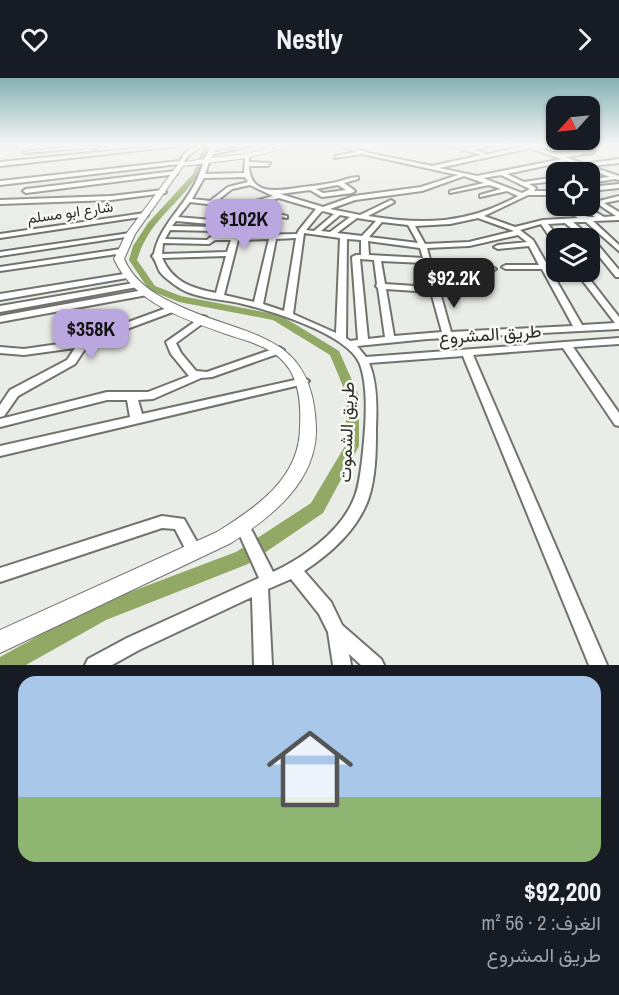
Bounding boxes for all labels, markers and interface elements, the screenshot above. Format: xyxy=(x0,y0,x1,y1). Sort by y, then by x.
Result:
text: Nestly xyxy=(276,21,343,57)
icon: heart xyxy=(18,23,51,56)
icon: forward xyxy=(568,23,601,56)
north arrow xyxy=(546,96,600,150)
map controls xyxy=(546,96,600,282)
button: locate xyxy=(546,162,600,216)
street label: شارع ابو مسلم xyxy=(26,196,115,229)
pin: $102K xyxy=(202,199,286,250)
text: $102K xyxy=(220,205,268,232)
button: layers xyxy=(546,228,600,282)
pin: $92.2K xyxy=(405,258,503,309)
text: $92.2K xyxy=(428,264,480,291)
pin: $358K xyxy=(49,309,133,360)
text: $358K xyxy=(67,315,115,342)
street label: طريق المشروع xyxy=(438,318,542,350)
street label: طريق الشموت xyxy=(332,381,360,483)
icon: home xyxy=(256,715,364,823)
text: $92,200 xyxy=(524,874,601,909)
text: الغرف: 2 · 56 m² xyxy=(482,909,601,936)
text: طريق المشروع xyxy=(487,941,601,968)

